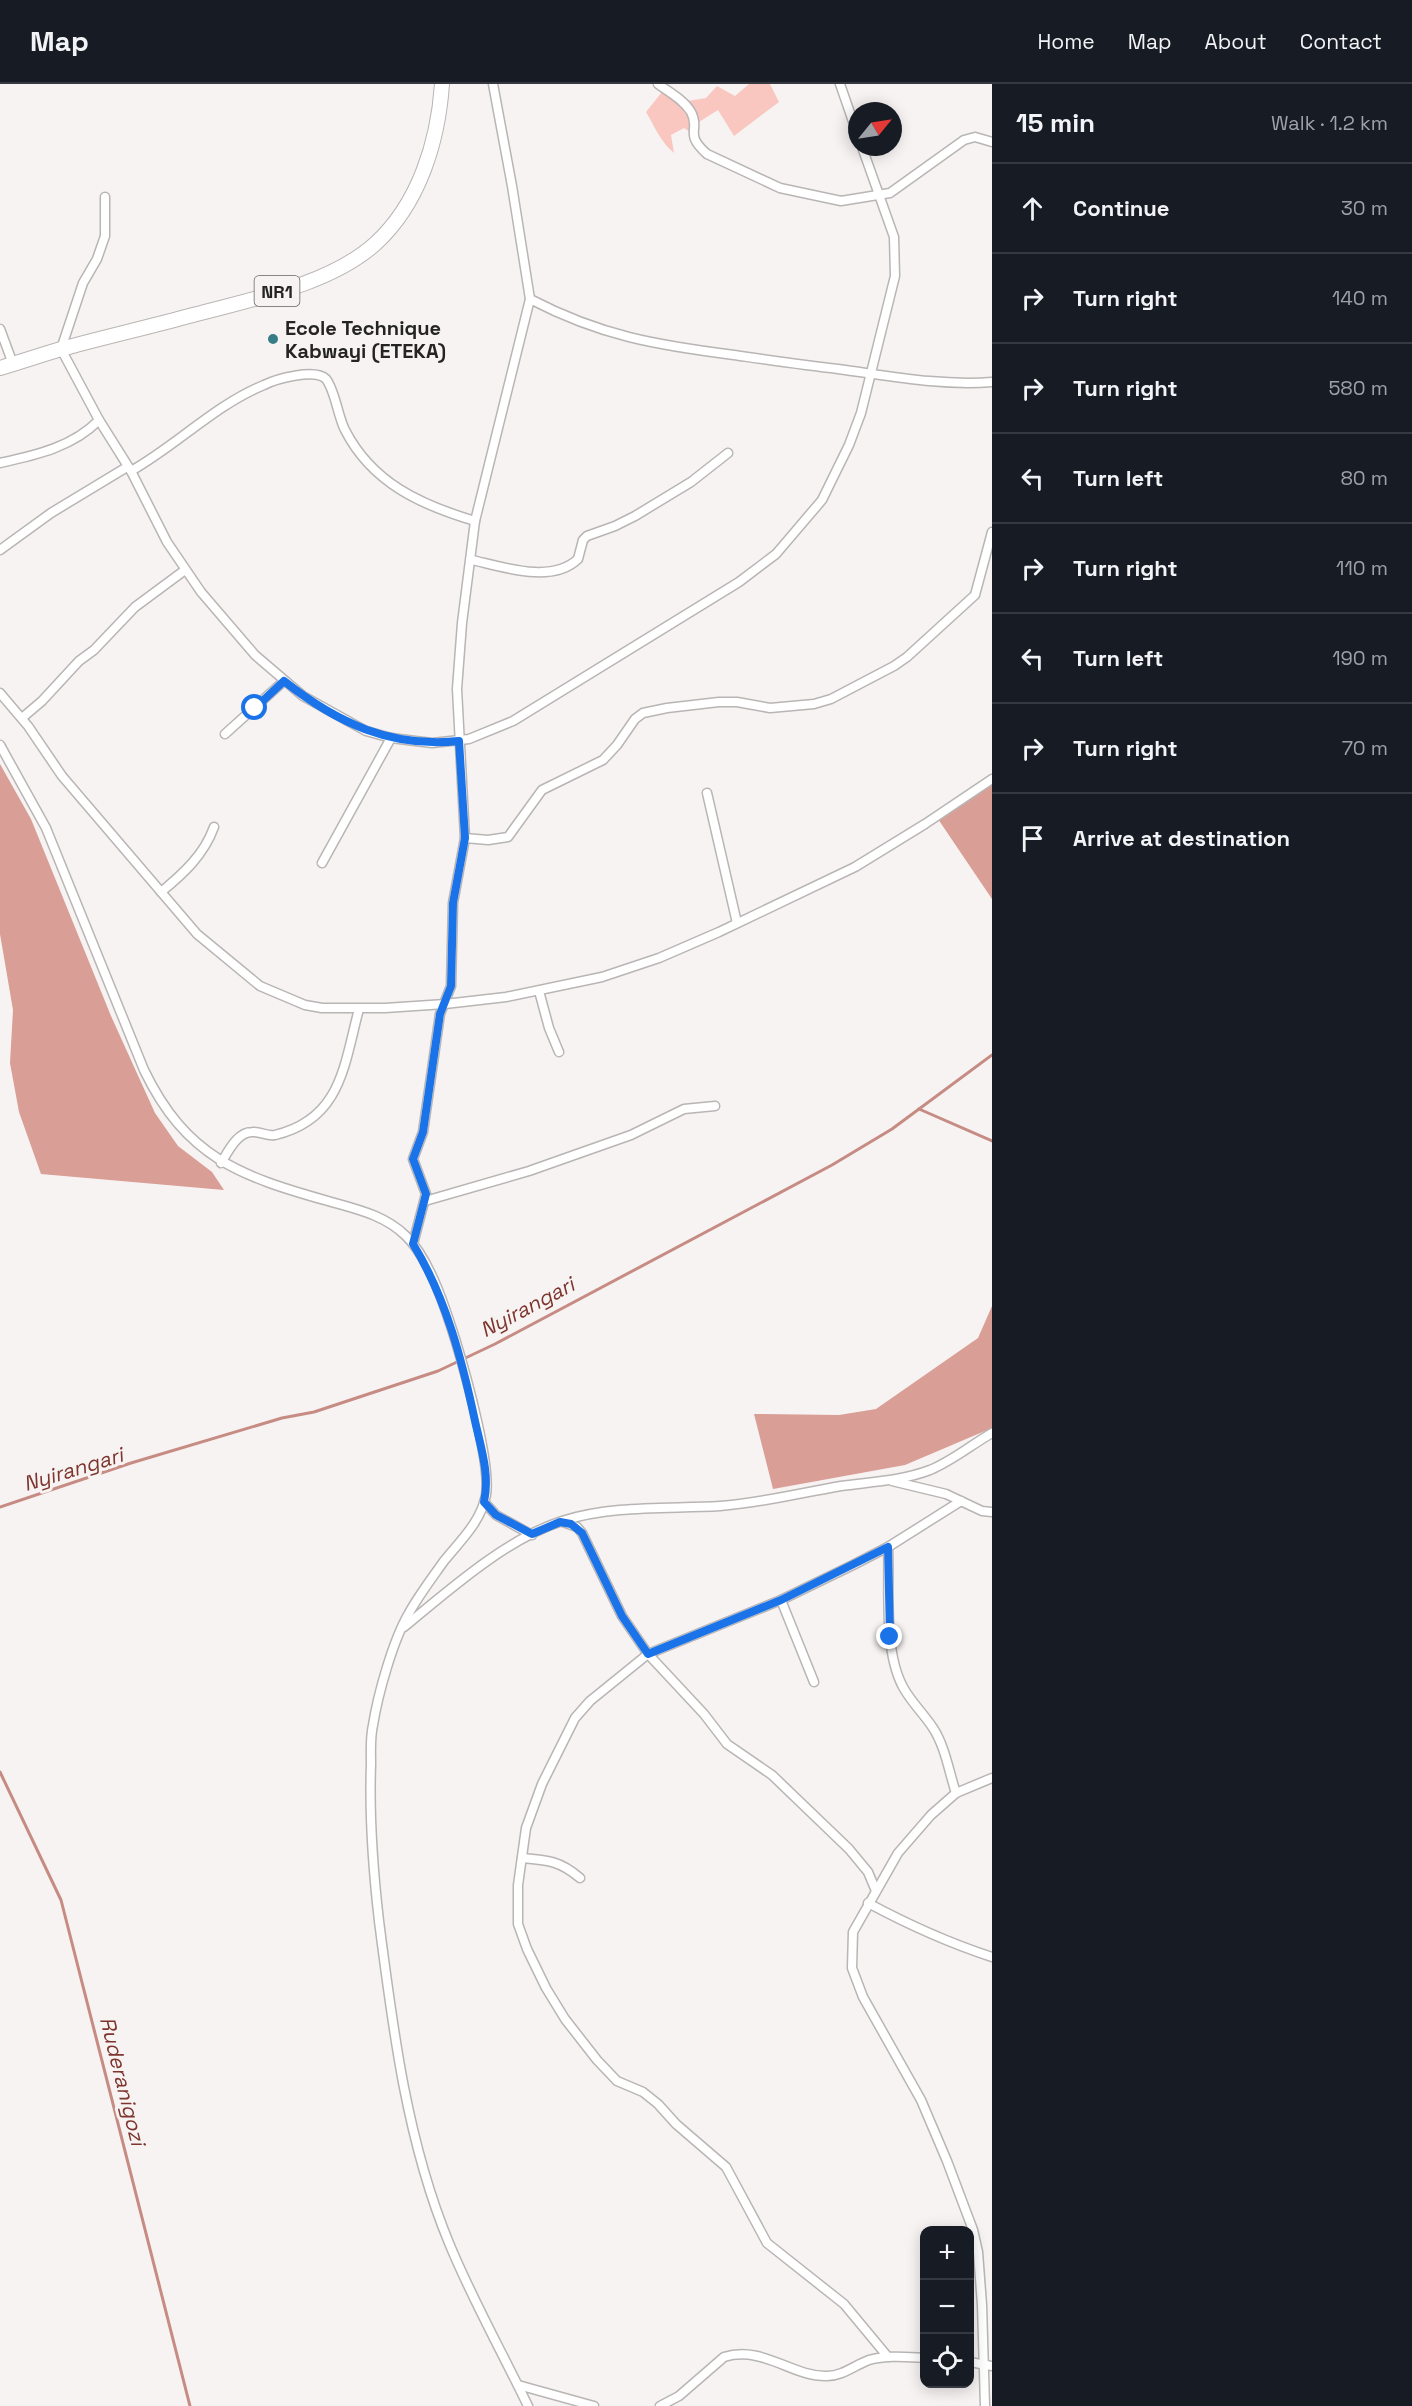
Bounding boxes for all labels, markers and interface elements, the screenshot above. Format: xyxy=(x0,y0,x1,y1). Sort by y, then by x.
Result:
text: Map xyxy=(30,23,89,59)
text: Home xyxy=(1037,28,1095,55)
text: Map xyxy=(1128,28,1172,55)
text: About xyxy=(1205,28,1267,55)
text: Contact xyxy=(1300,28,1382,55)
north arrow xyxy=(848,102,902,156)
text: 15 min xyxy=(1016,106,1095,140)
text: Walk · 1.2 km xyxy=(1271,110,1388,136)
icon: ahead xyxy=(1016,192,1049,225)
text: Continue xyxy=(1073,194,1169,222)
text: 30 m xyxy=(1341,195,1388,221)
road number: NR1 xyxy=(254,276,300,306)
icon: right xyxy=(1016,282,1049,315)
text: Turn right xyxy=(1073,284,1178,312)
text: 140 m xyxy=(1332,285,1388,311)
place label: Ecole Technique Kabwayi (ETEKA) xyxy=(285,315,446,364)
marker: Ecole Technique Kabwayi (ETEKA) xyxy=(266,332,280,346)
icon: right xyxy=(1016,372,1049,405)
text: Turn right xyxy=(1073,374,1178,402)
text: 580 m xyxy=(1328,375,1388,401)
icon: left xyxy=(1016,462,1049,495)
text: Turn left xyxy=(1073,464,1163,492)
text: 80 m xyxy=(1340,465,1388,491)
icon: right xyxy=(1016,552,1049,585)
text: Turn right xyxy=(1073,554,1178,582)
text: 110 m xyxy=(1336,555,1388,581)
icon: left xyxy=(1016,642,1049,675)
text: Turn left xyxy=(1073,644,1163,672)
text: 190 m xyxy=(1332,645,1388,671)
route start xyxy=(241,694,267,720)
icon: right xyxy=(1016,732,1049,765)
text: Turn right xyxy=(1073,734,1178,762)
text: 70 m xyxy=(1342,735,1388,761)
icon: arrive xyxy=(1016,822,1049,855)
text: Arrive at destination xyxy=(1073,824,1290,852)
water label: Nyirangari xyxy=(475,1270,581,1343)
water label: Nyirangari xyxy=(20,1440,129,1497)
route end xyxy=(876,1623,902,1649)
water label: Ruderanigozi xyxy=(94,2014,153,2151)
map controls xyxy=(920,2226,974,2388)
button: + xyxy=(920,2226,974,2280)
button: − xyxy=(920,2280,974,2334)
button: locate xyxy=(920,2334,974,2388)

